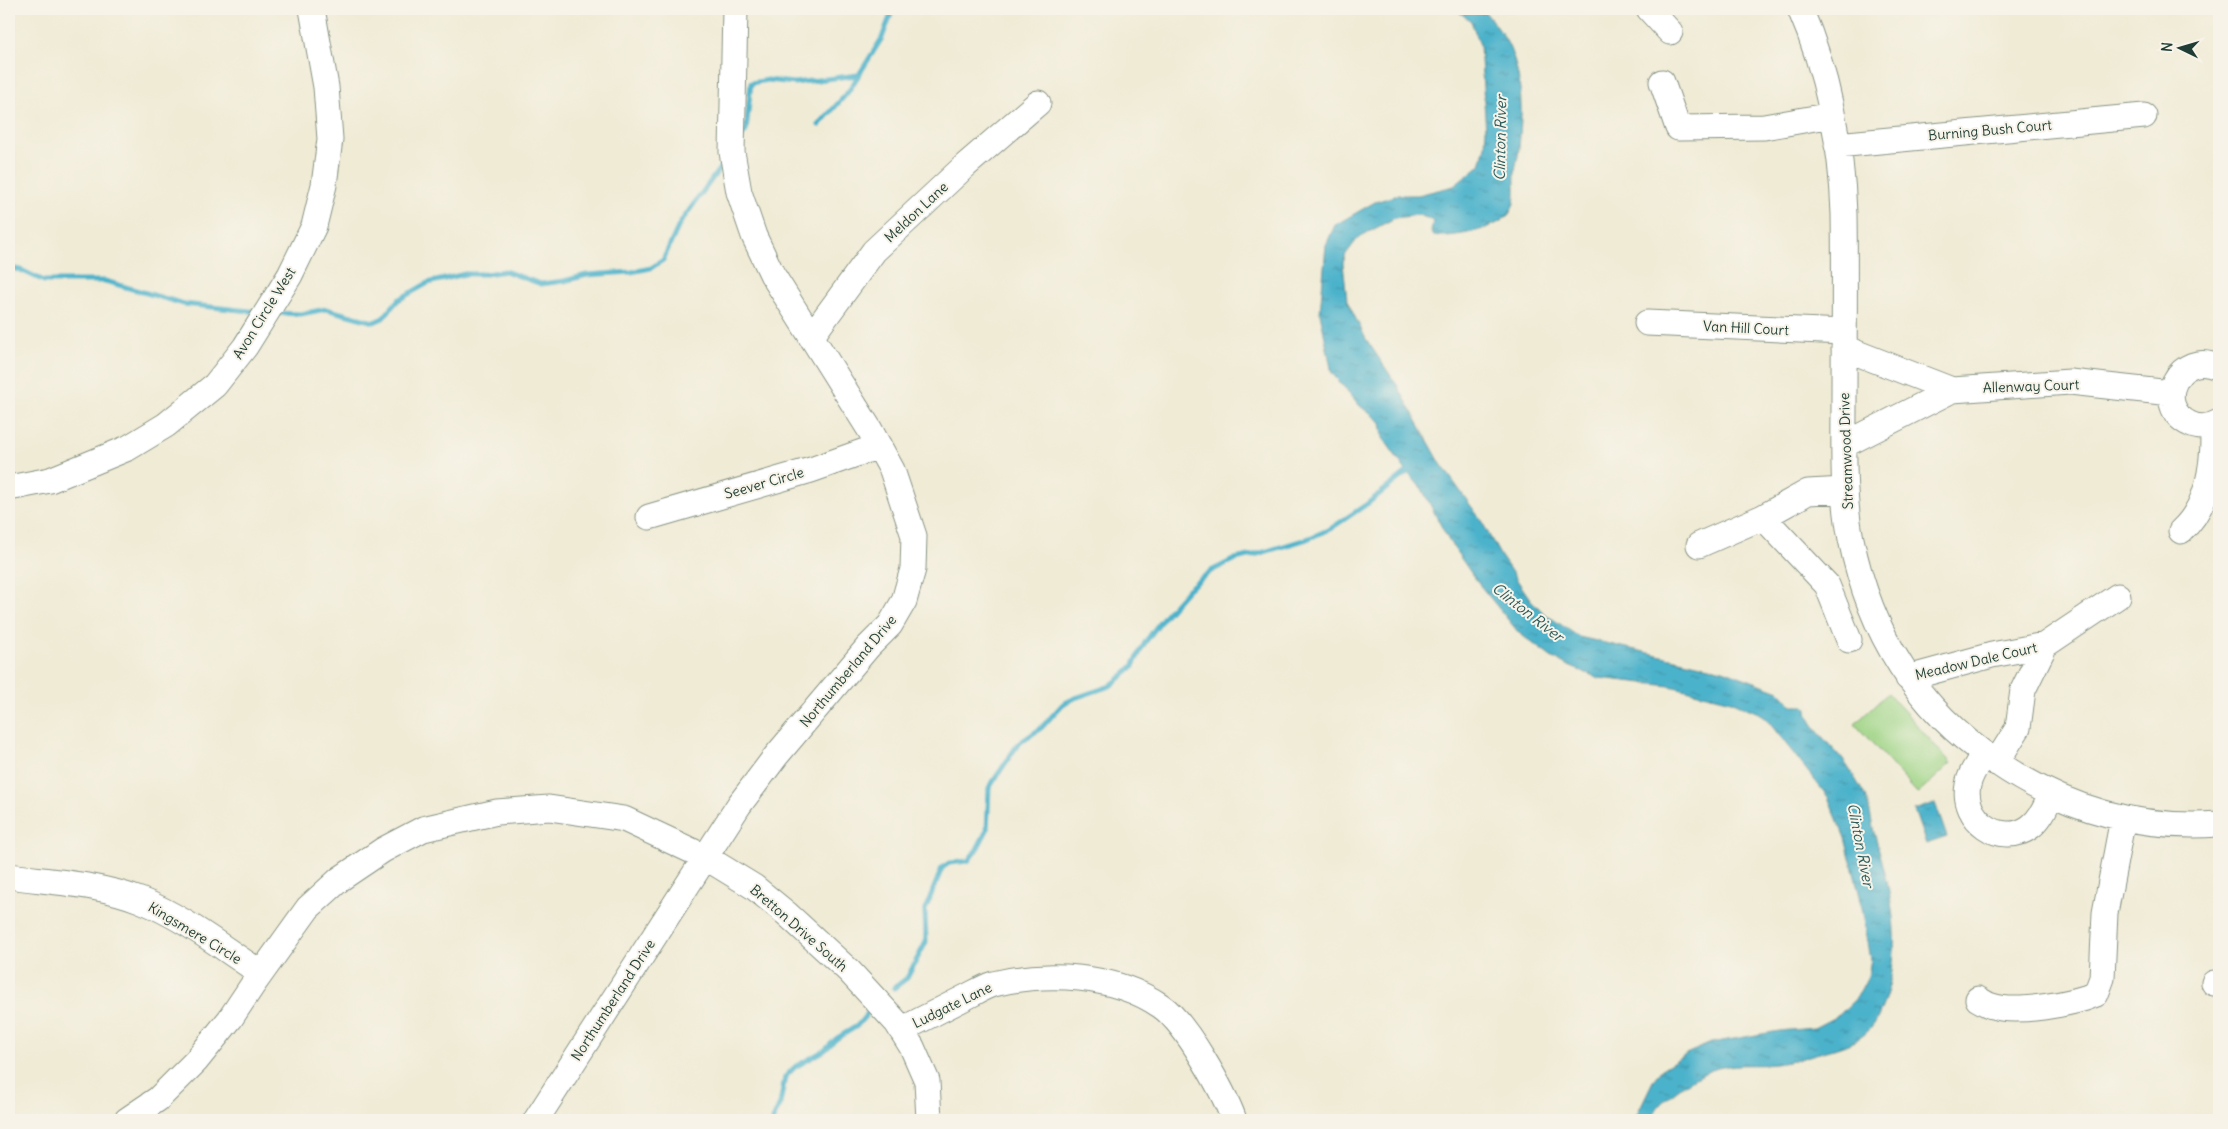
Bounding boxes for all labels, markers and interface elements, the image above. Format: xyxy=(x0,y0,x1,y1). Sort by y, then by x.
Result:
north arrow xyxy=(2156,22,2206,72)
text: N xyxy=(2158,41,2176,52)
water label: Clinton River xyxy=(1490,93,1510,181)
street label: Burning Bush Court xyxy=(1927,116,2053,144)
street label: Meldon Lane xyxy=(880,178,952,246)
street label: Avon Circle West xyxy=(229,264,300,362)
street label: Van Hill Court xyxy=(1703,317,1790,339)
street label: Allenway Court xyxy=(1982,375,2080,397)
street label: Streamwood Drive xyxy=(1835,392,1857,510)
street label: Seever Circle xyxy=(722,463,806,503)
water label: Clinton River xyxy=(1489,578,1569,647)
street label: Northumberland Drive xyxy=(796,611,900,731)
street label: Meadow Dale Court xyxy=(1913,638,2039,684)
water label: Clinton River xyxy=(1844,801,1879,891)
street label: Bretton Drive South xyxy=(746,881,852,975)
street label: Kingsmere Circle xyxy=(145,898,245,968)
street label: Northumberland Drive xyxy=(567,936,659,1064)
street label: Ludgate Lane xyxy=(909,978,995,1032)

